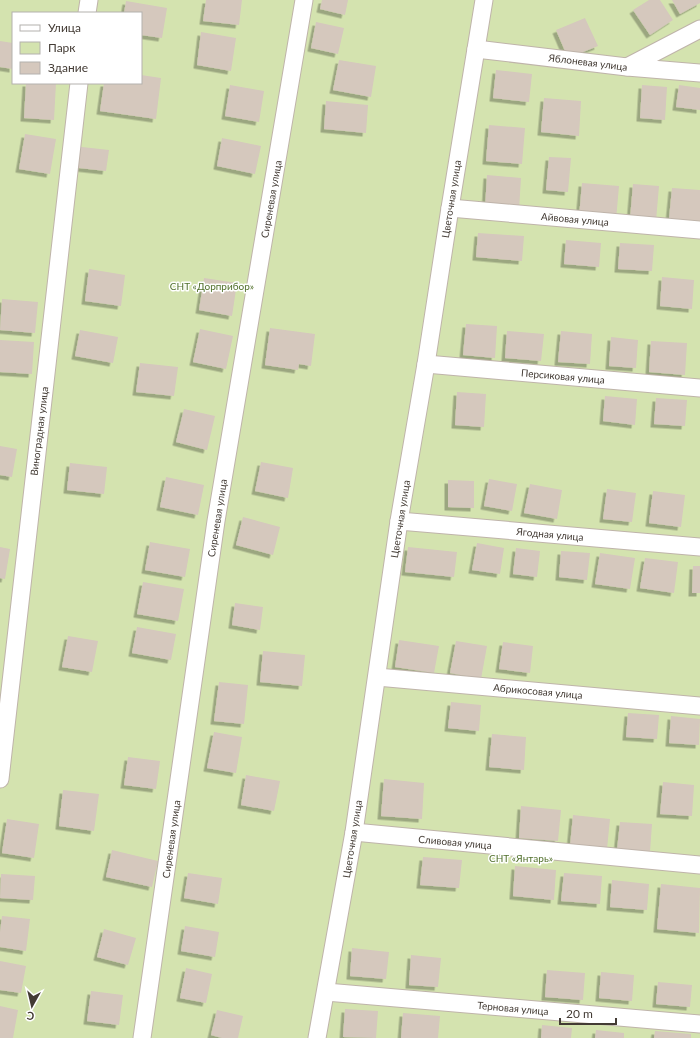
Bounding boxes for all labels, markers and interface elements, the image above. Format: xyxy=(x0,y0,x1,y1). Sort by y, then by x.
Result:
legend xyxy=(12,12,142,84)
text: Улица xyxy=(48,20,81,35)
text: Парк xyxy=(48,40,76,55)
street label: Яблоневая улица xyxy=(547,51,628,73)
text: Здание xyxy=(48,60,88,75)
street label: Сиреневая улица xyxy=(258,159,284,239)
street label: Цветочная улица xyxy=(439,159,463,239)
street label: Айвовая улица xyxy=(541,210,609,228)
park label: СНТ «Дорприбор» xyxy=(170,280,254,292)
street label: Персиковая улица xyxy=(521,366,605,386)
street label: Виноградная улица xyxy=(28,386,50,476)
street label: Сиреневая улица xyxy=(205,478,229,558)
street label: Цветочная улица xyxy=(388,479,412,559)
street label: Ягодная улица xyxy=(515,525,584,543)
street label: Абрикосовая улица xyxy=(493,681,583,701)
street label: Сиреневая улица xyxy=(160,799,182,879)
street label: Цветочная улица xyxy=(340,799,364,879)
street label: Сливовая улица xyxy=(418,833,492,851)
park label: СНТ «Янтарь» xyxy=(489,852,553,864)
north arrow xyxy=(12,986,52,1026)
street label: Терновая улица xyxy=(477,999,549,1017)
scale bar xyxy=(560,1000,616,1026)
text: 20 m xyxy=(566,1006,593,1021)
text: С xyxy=(25,1009,35,1023)

